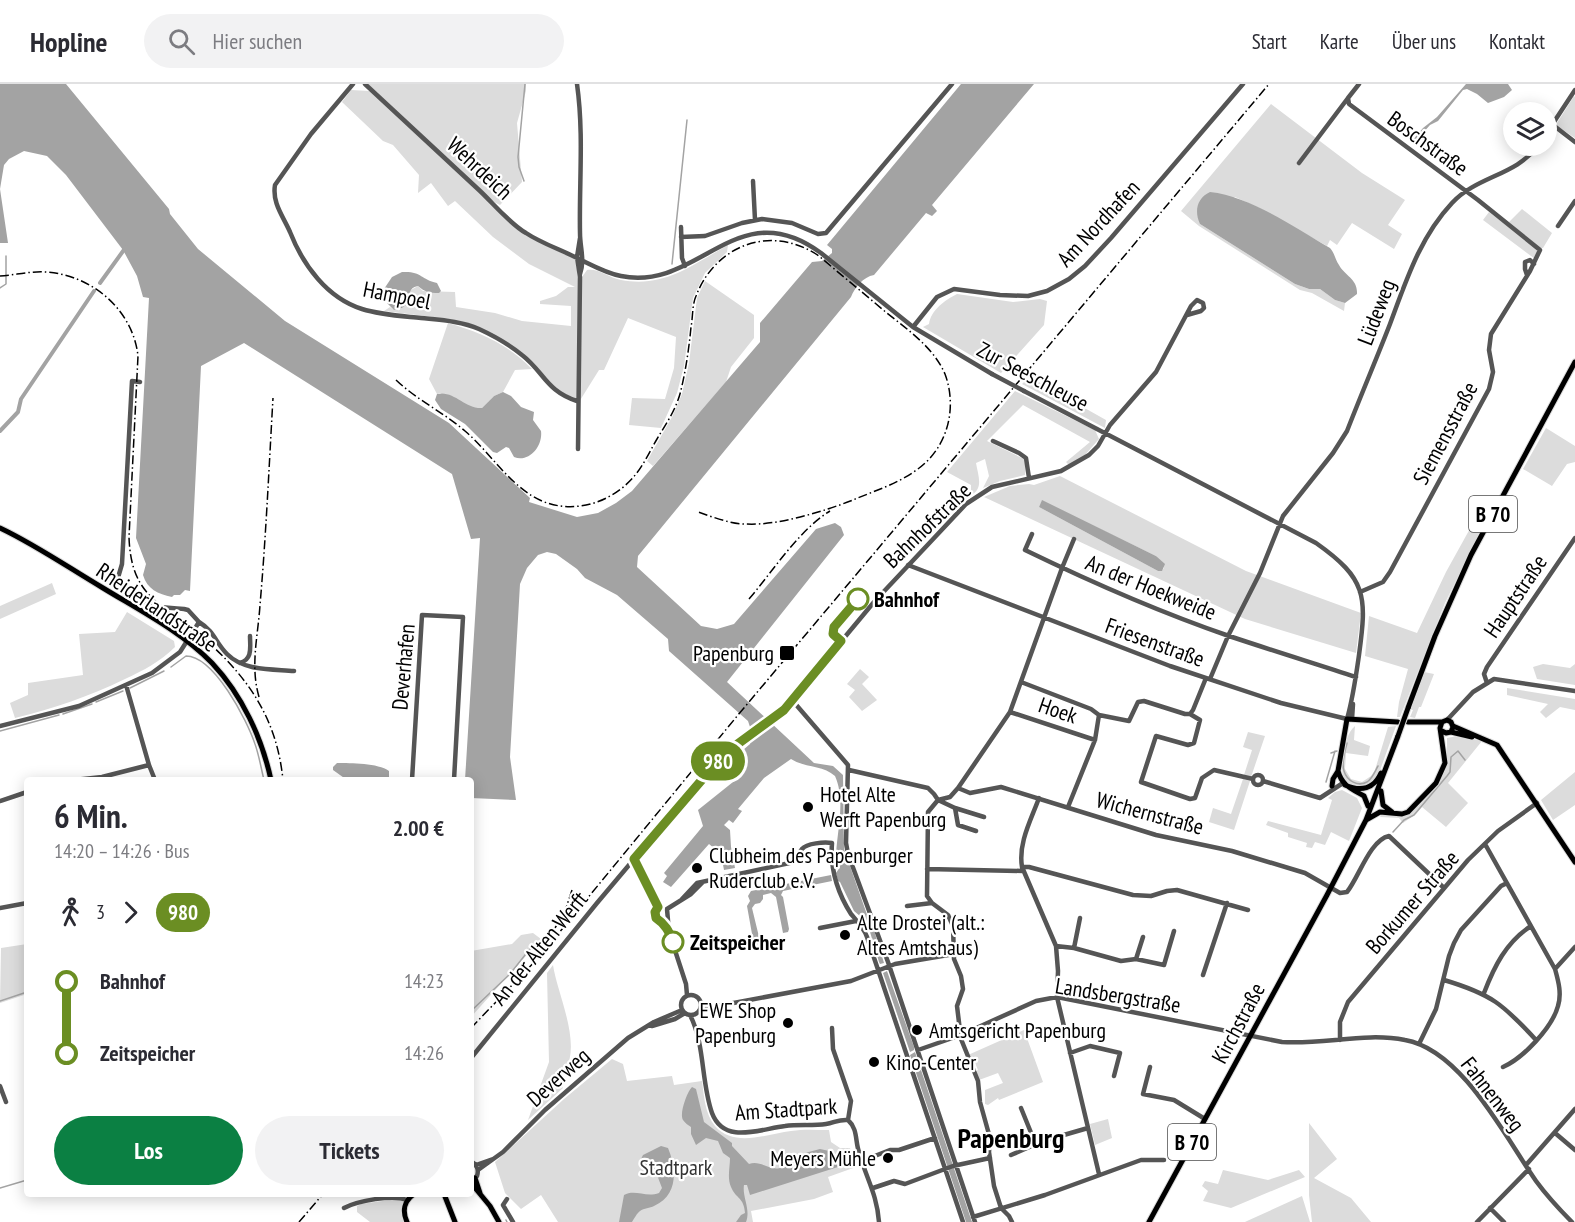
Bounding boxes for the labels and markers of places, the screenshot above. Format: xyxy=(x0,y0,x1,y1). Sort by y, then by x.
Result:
place label: Bahnhof xyxy=(874,585,940,613)
marker: Bahnhof xyxy=(847,588,869,610)
place label: Papenburg xyxy=(693,639,774,667)
marker: Papenburg xyxy=(778,644,796,662)
place label: Hotel Alte Werft Papenburg xyxy=(820,780,946,833)
marker: Hotel Alte Werft Papenburg xyxy=(801,800,815,814)
place label: Clubheim des Papenburger Ruderclub e.V. xyxy=(709,841,913,894)
marker: Clubheim des Papenburger Ruderclub e.V. xyxy=(690,861,704,875)
place label: Alte Drostei (alt.: Altes Amtshaus) xyxy=(857,908,985,961)
place label: Zeitspeicher xyxy=(690,928,786,956)
marker: Alte Drostei (alt.: Altes Amtshaus) xyxy=(838,928,852,942)
marker: Zeitspeicher xyxy=(662,931,684,953)
place label: EWE Shop Papenburg xyxy=(695,996,776,1049)
marker: EWE Shop Papenburg xyxy=(781,1016,795,1030)
place label: Amtsgericht Papenburg xyxy=(929,1016,1106,1044)
marker: Amtsgericht Papenburg xyxy=(910,1023,924,1037)
place label: Kino-Center xyxy=(886,1048,976,1076)
marker: Kino-Center xyxy=(867,1055,881,1069)
place label: Meyers Mühle xyxy=(770,1144,876,1172)
marker: Meyers Mühle xyxy=(881,1151,895,1165)

